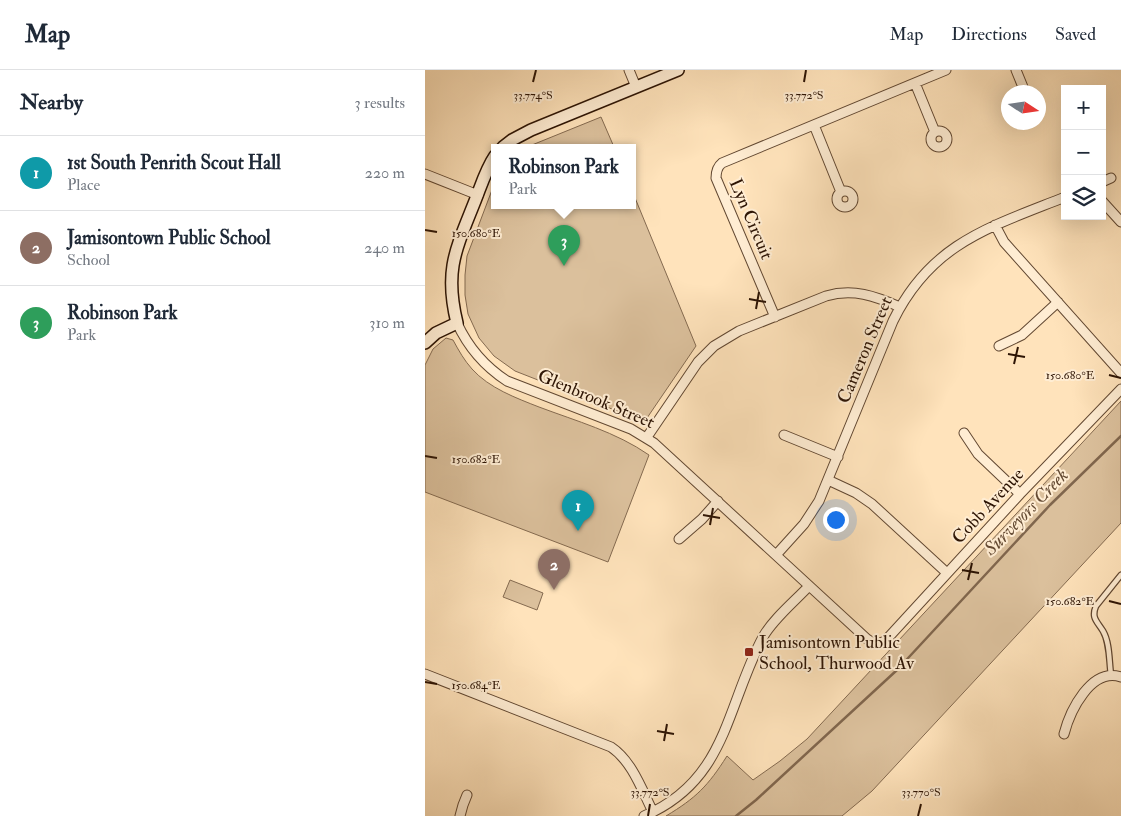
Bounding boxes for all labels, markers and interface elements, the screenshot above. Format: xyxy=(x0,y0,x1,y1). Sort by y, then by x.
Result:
text: Map xyxy=(25,19,70,50)
text: Map xyxy=(890,23,923,46)
text: Directions xyxy=(951,23,1027,46)
text: Saved xyxy=(1055,23,1096,46)
north arrow xyxy=(1001,85,1046,130)
map controls xyxy=(1061,85,1106,220)
button: + xyxy=(1061,85,1106,130)
text: 33.774°S xyxy=(513,88,553,103)
text: 33.772°S xyxy=(784,88,824,103)
text: Nearby xyxy=(20,89,83,116)
text: 3 results xyxy=(354,93,405,113)
button: − xyxy=(1061,130,1106,175)
popup xyxy=(491,144,636,209)
text: 1st South Penrith Scout Hall xyxy=(67,151,281,175)
text: Robinson Park xyxy=(508,155,619,179)
text: 1 xyxy=(33,163,39,183)
text: 220 m xyxy=(365,163,405,183)
text: Place xyxy=(67,175,100,195)
street label: Lyn Circuit xyxy=(724,175,778,263)
button: layers xyxy=(1061,175,1106,220)
text: Park xyxy=(508,179,537,199)
pin: 3 xyxy=(548,225,580,266)
text: Jamisontown Public School xyxy=(67,226,271,250)
text: 150.680°E xyxy=(452,226,501,241)
text: 2 xyxy=(32,238,40,258)
text: 240 m xyxy=(364,238,405,258)
text: School xyxy=(67,250,110,270)
street label: Cameron Street xyxy=(832,293,898,407)
text: Robinson Park xyxy=(67,301,178,325)
text: 3 xyxy=(33,313,39,333)
text: 310 m xyxy=(369,313,405,333)
text: Park xyxy=(67,325,96,345)
street label: Glenbrook Street xyxy=(534,364,658,434)
text: 150.680°E xyxy=(1046,368,1095,383)
text: 150.682°E xyxy=(452,452,501,467)
street label: Cobb Avenue xyxy=(947,463,1029,549)
water label: Surveyors Creek xyxy=(978,463,1074,561)
pin: 1 xyxy=(562,490,594,531)
your location xyxy=(823,507,849,533)
pin: 2 xyxy=(538,549,570,590)
text: 150.682°E xyxy=(1046,594,1095,609)
place label: Jamisontown Public School, Thurwood Av xyxy=(758,631,914,675)
marker: Jamisontown Public School, Thurwood Av xyxy=(743,646,755,658)
text: 150.684°E xyxy=(452,678,501,693)
text: 33.772°S xyxy=(630,785,670,800)
text: 33.770°S xyxy=(901,785,941,800)

